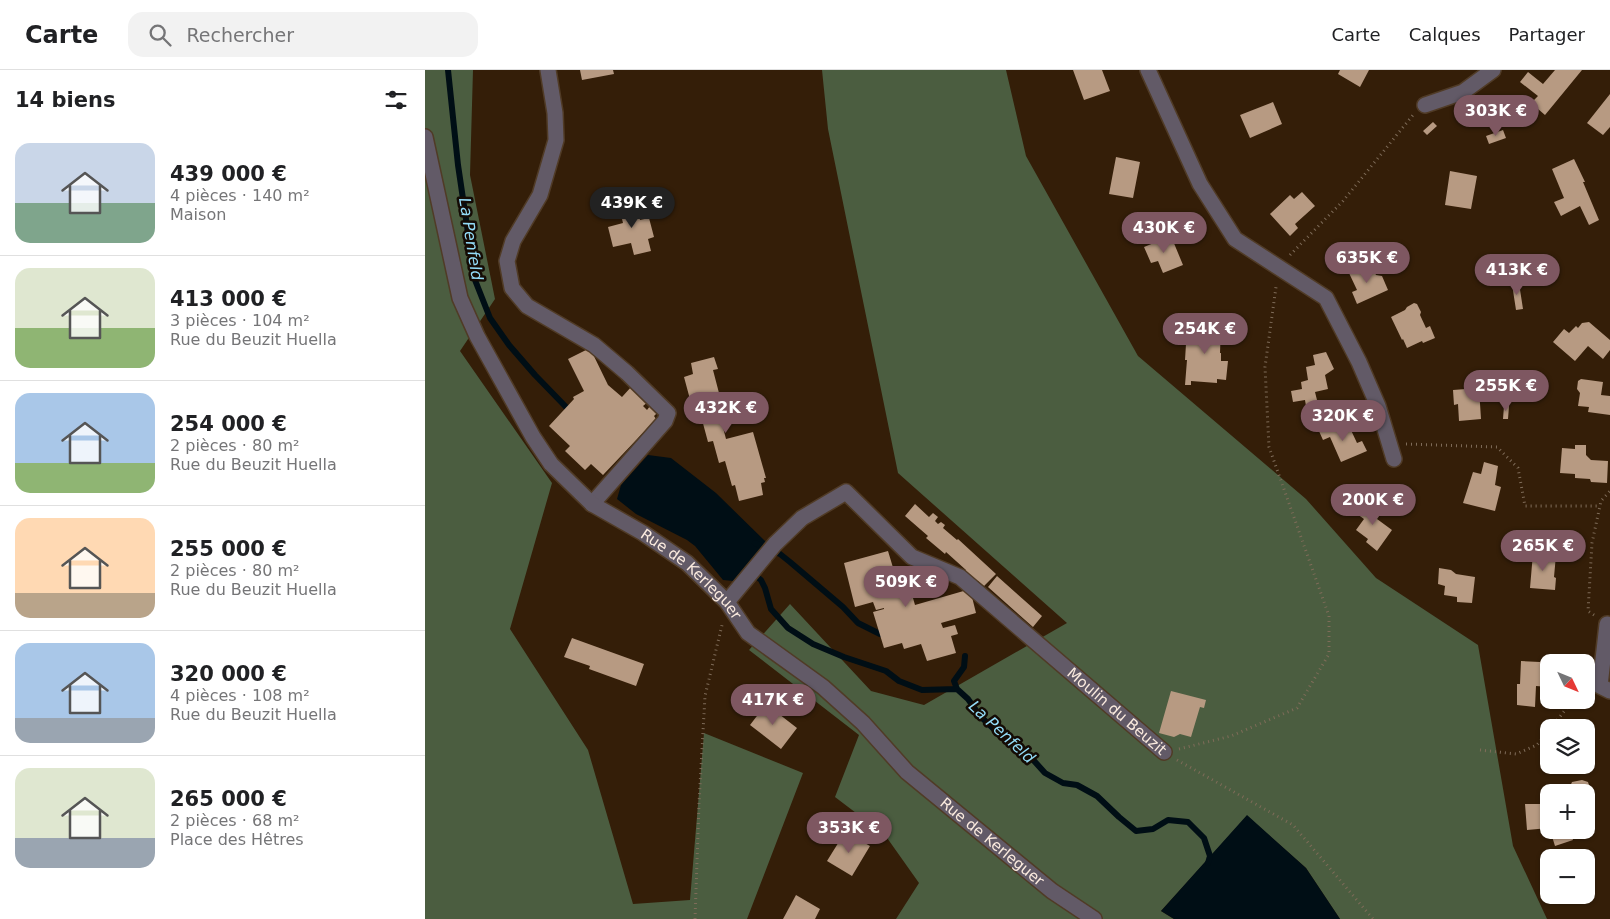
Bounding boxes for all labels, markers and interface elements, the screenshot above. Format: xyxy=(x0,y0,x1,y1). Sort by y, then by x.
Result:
search box xyxy=(128,12,478,57)
text: Carte xyxy=(25,21,98,49)
icon: search xyxy=(146,21,174,49)
text: Rechercher xyxy=(186,24,294,46)
text: Carte xyxy=(1332,24,1381,45)
text: Calques xyxy=(1409,24,1481,45)
text: Partager xyxy=(1509,24,1585,45)
icon: filters xyxy=(382,86,410,114)
text: 14 biens xyxy=(15,88,115,112)
pin: 303K € xyxy=(1455,94,1537,137)
text: 303K € xyxy=(1465,101,1527,120)
text: 439 000 € xyxy=(170,162,287,186)
icon: home xyxy=(55,163,115,223)
text: 4 pièces · 140 m² xyxy=(170,186,310,205)
pin: 439K € xyxy=(591,186,673,229)
text: 439K € xyxy=(601,193,663,212)
water label: La Penfeld xyxy=(455,196,487,283)
text: Maison xyxy=(170,205,226,224)
pin: 430K € xyxy=(1123,212,1205,254)
text: 430K € xyxy=(1133,218,1195,237)
pin: 635K € xyxy=(1326,242,1408,284)
text: 635K € xyxy=(1336,248,1398,267)
pin: 413K € xyxy=(1476,254,1558,296)
text: 413K € xyxy=(1486,260,1548,279)
text: 413 000 € xyxy=(170,287,287,311)
icon: home xyxy=(55,288,115,348)
text: 3 pièces · 104 m² xyxy=(170,311,310,330)
pin: 254K € xyxy=(1164,312,1246,355)
text: 254K € xyxy=(1174,319,1236,338)
text: Rue du Beuzit Huella xyxy=(170,330,337,349)
pin: 255K € xyxy=(1465,370,1547,412)
text: 255K € xyxy=(1475,376,1537,395)
pin: 432K € xyxy=(685,392,767,434)
text: 432K € xyxy=(695,398,757,417)
pin: 320K € xyxy=(1302,400,1384,442)
text: 320K € xyxy=(1312,406,1374,425)
text: 254 000 € xyxy=(170,412,287,436)
icon: home xyxy=(55,413,115,473)
text: 2 pièces · 80 m² xyxy=(170,436,299,455)
text: Rue du Beuzit Huella xyxy=(170,455,337,474)
pin: 200K € xyxy=(1332,484,1414,526)
text: 200K € xyxy=(1342,490,1404,509)
street label: Rue de Kerleguer xyxy=(637,525,746,624)
pin: 265K € xyxy=(1502,530,1584,572)
text: 265K € xyxy=(1512,536,1574,555)
text: 255 000 € xyxy=(170,537,287,561)
icon: home xyxy=(55,538,115,598)
text: 2 pièces · 80 m² xyxy=(170,561,299,580)
pin: 509K € xyxy=(865,566,947,608)
text: 509K € xyxy=(875,572,937,591)
text: Rue du Beuzit Huella xyxy=(170,580,337,599)
north arrow xyxy=(1540,654,1595,709)
map controls xyxy=(1540,654,1595,904)
text: 320 000 € xyxy=(170,662,287,686)
icon: home xyxy=(55,663,115,723)
street label: Moulin du Beuzit xyxy=(1063,664,1170,759)
pin: 417K € xyxy=(732,684,814,726)
text: 4 pièces · 108 m² xyxy=(170,686,310,705)
text: 417K € xyxy=(742,690,804,709)
water label: La Penfeld xyxy=(965,697,1040,768)
text: Rue du Beuzit Huella xyxy=(170,705,337,724)
button: layers xyxy=(1540,719,1595,774)
button: + xyxy=(1540,784,1595,839)
text: 265 000 € xyxy=(170,787,287,811)
icon: home xyxy=(55,788,115,848)
street label: Rue de Kerleguer xyxy=(936,794,1048,890)
text: 2 pièces · 68 m² xyxy=(170,811,299,830)
pin: 353K € xyxy=(808,812,890,854)
text: 353K € xyxy=(818,818,880,837)
text: Place des Hêtres xyxy=(170,830,304,849)
button: − xyxy=(1540,849,1595,904)

